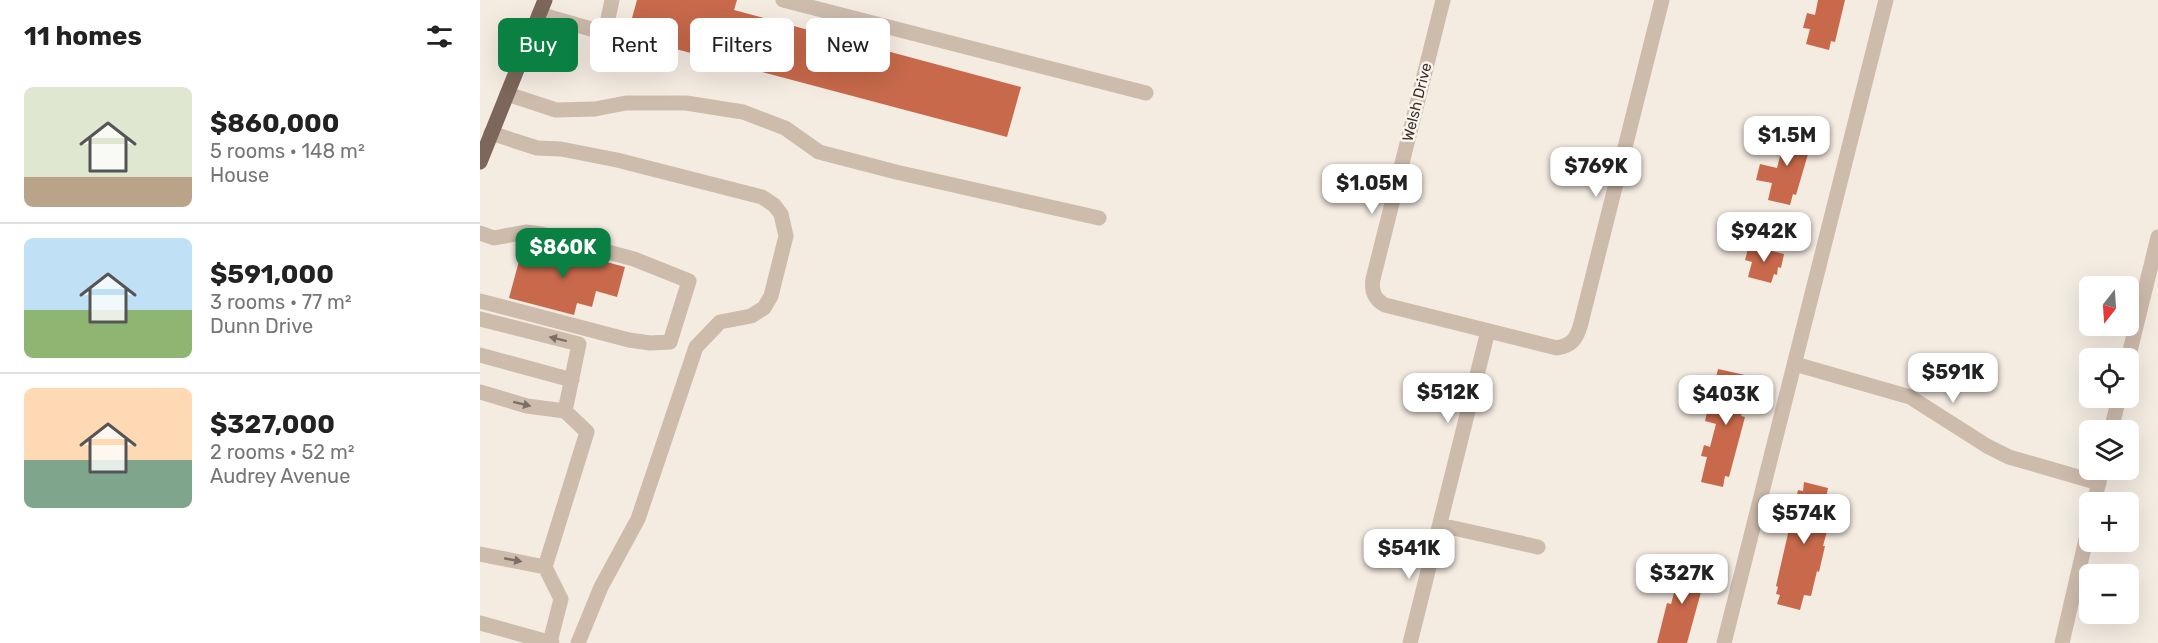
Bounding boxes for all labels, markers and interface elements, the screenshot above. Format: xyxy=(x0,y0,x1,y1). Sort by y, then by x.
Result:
chip: Buy xyxy=(498,18,578,72)
chip: Rent xyxy=(590,18,678,72)
chip: Filters xyxy=(690,18,794,72)
chip: New xyxy=(806,18,890,72)
icon: filters xyxy=(423,20,456,53)
text: 11 homes xyxy=(24,21,142,52)
street label: Welsh Drive xyxy=(1399,61,1435,143)
text: $860,000 xyxy=(210,108,339,139)
icon: home xyxy=(72,111,144,183)
pin: $1.5M xyxy=(1745,116,1829,167)
text: $1.5M xyxy=(1758,123,1816,147)
text: 5 rooms · 148 m² xyxy=(210,139,365,163)
pin: $769K xyxy=(1554,147,1638,198)
text: $769K xyxy=(1564,154,1628,178)
text: House xyxy=(210,163,269,187)
pin: $1.05M xyxy=(1323,164,1421,215)
text: $1.05M xyxy=(1336,171,1408,195)
pin: $942K xyxy=(1722,212,1806,263)
text: $942K xyxy=(1731,219,1797,243)
pin: $860K xyxy=(521,228,605,279)
text: $860K xyxy=(530,235,596,259)
text: $591,000 xyxy=(210,259,334,290)
icon: home xyxy=(72,262,144,334)
north arrow xyxy=(2079,276,2139,336)
map controls xyxy=(2079,276,2139,624)
text: 3 rooms · 77 m² xyxy=(210,290,352,314)
text: Dunn Drive xyxy=(210,314,313,338)
one-way arrow xyxy=(549,334,567,343)
button: locate xyxy=(2079,348,2139,408)
pin: $591K xyxy=(1911,353,1995,404)
text: $591K xyxy=(1922,360,1984,384)
pin: $512K xyxy=(1406,373,1490,424)
pin: $403K xyxy=(1684,375,1768,426)
text: $512K xyxy=(1417,380,1479,404)
text: $403K xyxy=(1692,382,1760,406)
one-way arrow xyxy=(513,399,531,409)
text: $327,000 xyxy=(210,409,335,440)
icon: home xyxy=(72,412,144,484)
button: layers xyxy=(2079,420,2139,480)
text: 2 rooms · 52 m² xyxy=(210,440,355,464)
text: Audrey Avenue xyxy=(210,464,350,488)
button: + xyxy=(2079,492,2139,552)
pin: $574K xyxy=(1762,494,1846,545)
text: $574K xyxy=(1772,501,1836,525)
pin: $541K xyxy=(1367,529,1451,580)
text: $541K xyxy=(1378,536,1440,560)
pin: $327K xyxy=(1640,554,1724,605)
one-way arrow xyxy=(503,556,522,565)
text: $327K xyxy=(1650,561,1714,585)
button: − xyxy=(2079,564,2139,624)

